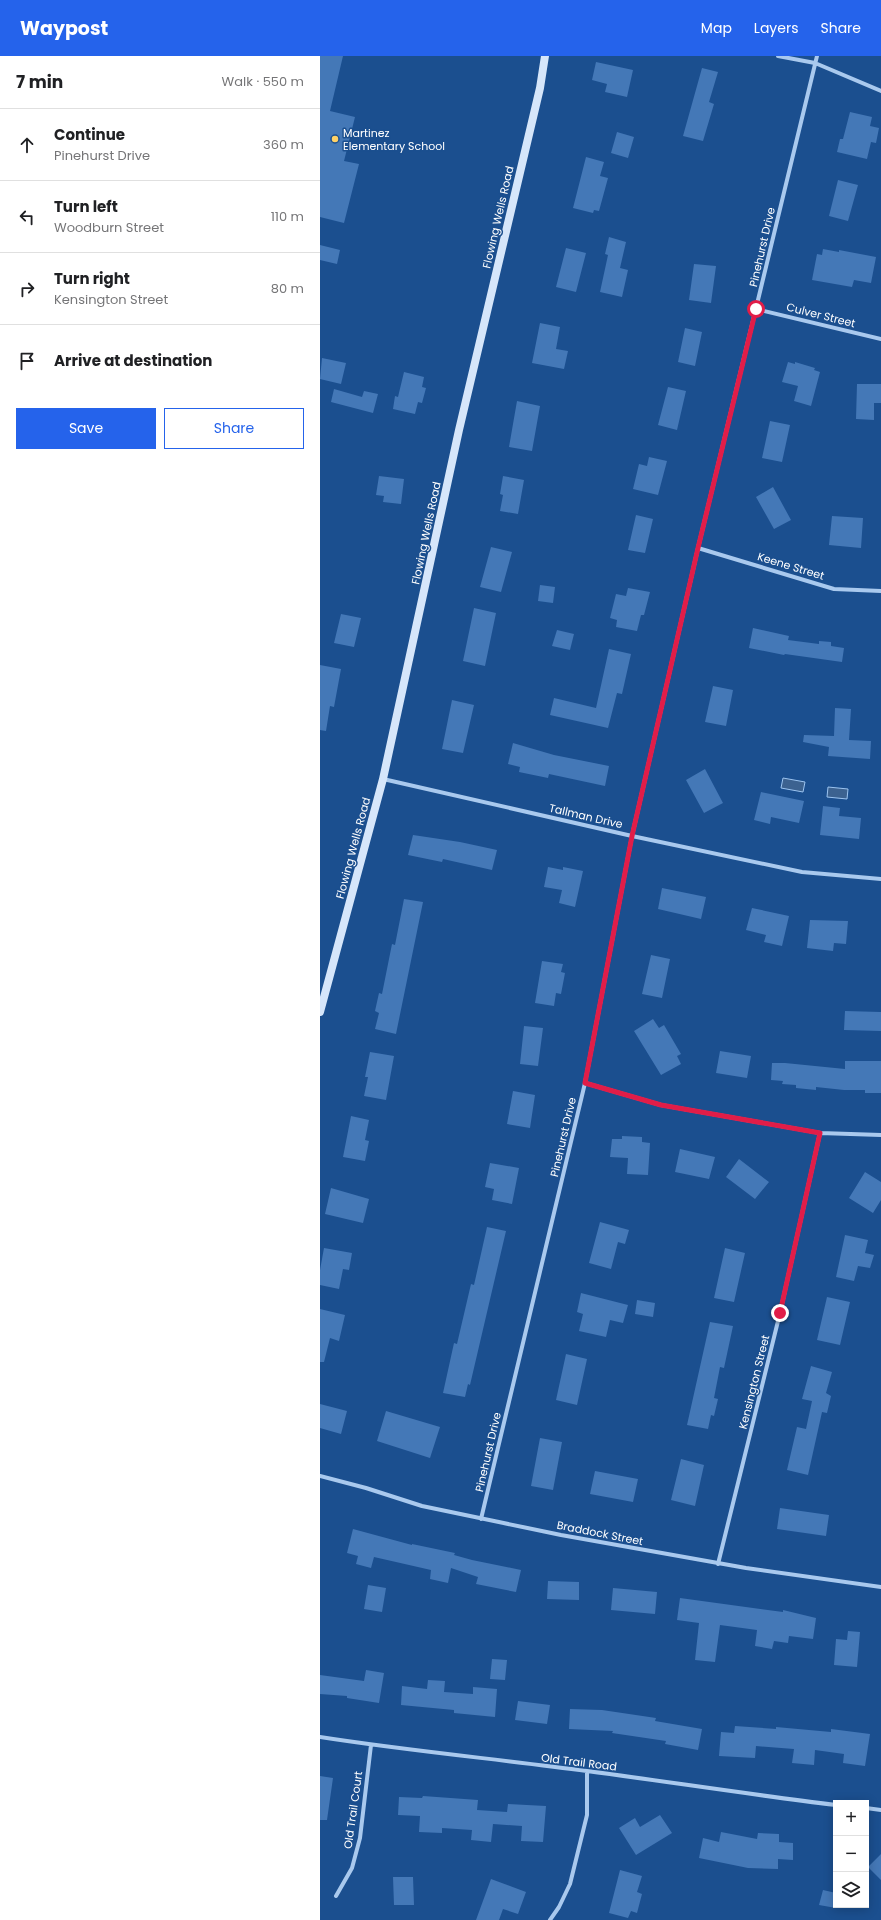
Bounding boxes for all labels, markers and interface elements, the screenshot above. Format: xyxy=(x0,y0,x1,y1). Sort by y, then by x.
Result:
text: Waypost xyxy=(20,15,108,42)
text: Map xyxy=(701,18,732,38)
text: Layers xyxy=(754,18,798,38)
text: Share xyxy=(820,18,861,38)
text: 7 min xyxy=(16,70,63,94)
text: Walk · 550 m xyxy=(222,72,304,91)
text: Continue xyxy=(54,124,125,145)
place label: Martinez Elementary School xyxy=(343,125,445,154)
icon: ahead xyxy=(16,134,38,156)
marker: Martinez Elementary School xyxy=(330,134,340,144)
text: 360 m xyxy=(263,135,304,154)
text: Pinehurst Drive xyxy=(54,146,150,165)
street label: Flowing Wells Road xyxy=(478,164,518,270)
text: Turn left xyxy=(54,196,118,217)
street label: Pinehurst Drive xyxy=(745,205,779,288)
icon: left xyxy=(16,206,38,228)
text: 110 m xyxy=(271,207,304,226)
text: Woodburn Street xyxy=(54,218,164,237)
text: Turn right xyxy=(54,268,130,289)
icon: right xyxy=(16,278,38,300)
text: 80 m xyxy=(271,279,304,298)
text: Kensington Street xyxy=(54,290,168,309)
street label: Culver Street xyxy=(785,299,857,331)
route start xyxy=(747,300,765,318)
icon: arrive xyxy=(16,350,38,372)
text: Arrive at destination xyxy=(54,350,212,371)
button: Save xyxy=(16,408,156,449)
button: Share xyxy=(164,408,304,449)
street label: Flowing Wells Road xyxy=(407,480,445,586)
street label: Keene Street xyxy=(756,548,826,584)
street label: Flowing Wells Road xyxy=(332,795,374,901)
street label: Tallman Drive xyxy=(548,800,625,832)
street label: Pinehurst Drive xyxy=(546,1095,580,1178)
route end xyxy=(771,1304,789,1322)
street label: Kensington Street xyxy=(735,1333,773,1431)
street label: Pinehurst Drive xyxy=(471,1410,505,1493)
street label: Braddock Street xyxy=(555,1517,645,1549)
street label: Old Trail Road xyxy=(540,1749,618,1775)
street label: Old Trail Court xyxy=(340,1770,366,1850)
map controls xyxy=(833,1800,869,1908)
button: + xyxy=(833,1800,869,1836)
button: − xyxy=(833,1836,869,1872)
button: layers xyxy=(833,1872,869,1908)

